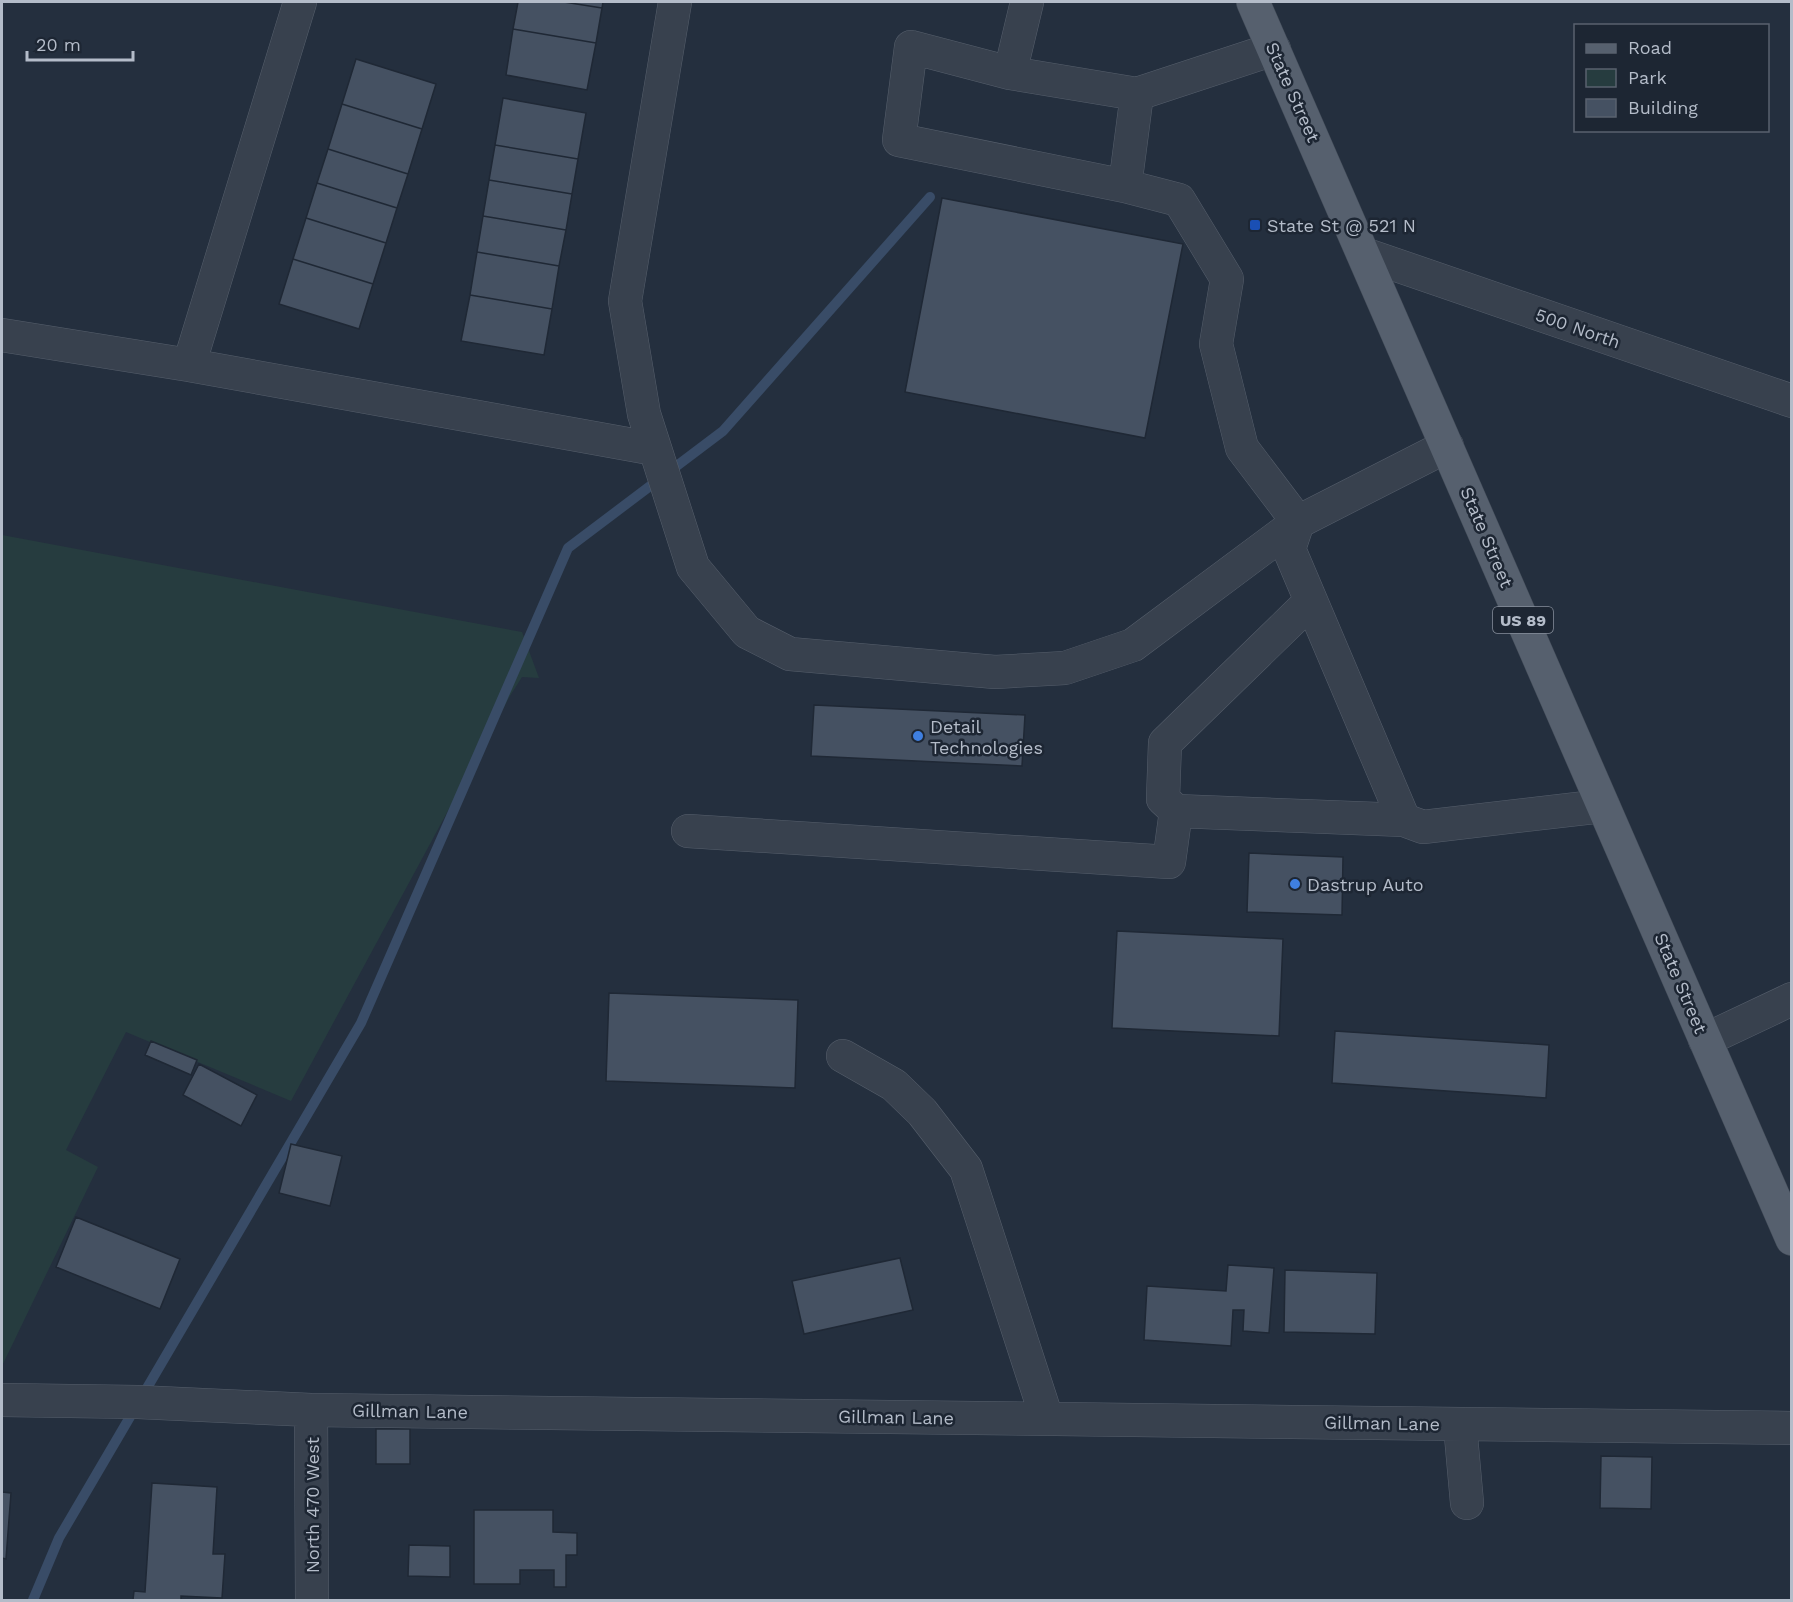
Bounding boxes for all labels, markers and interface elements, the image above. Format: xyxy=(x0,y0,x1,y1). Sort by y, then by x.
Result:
scale bar xyxy=(27,24,134,62)
legend xyxy=(1574,24,1769,132)
text: 20 m xyxy=(36,34,81,55)
text: Road xyxy=(1628,37,1672,58)
street label: State Street xyxy=(1262,39,1325,146)
text: Park xyxy=(1628,67,1667,88)
text: Building xyxy=(1628,97,1698,118)
place label: State St @ 521 N xyxy=(1267,215,1416,236)
marker: State St @ 521 N xyxy=(1248,218,1262,232)
street label: 500 North xyxy=(1533,304,1623,352)
street label: State Street xyxy=(1456,484,1518,591)
road number: US 89 xyxy=(1493,607,1553,633)
place label: Detail Technologies xyxy=(930,716,1043,758)
marker: Detail Technologies xyxy=(911,729,925,743)
place label: Dastrup Auto xyxy=(1307,874,1424,895)
marker: Dastrup Auto xyxy=(1288,877,1302,891)
street label: State Street xyxy=(1650,930,1712,1037)
street label: Gillman Lane xyxy=(352,1399,468,1423)
street label: Gillman Lane xyxy=(838,1405,954,1429)
street label: Gillman Lane xyxy=(1324,1411,1440,1435)
street label: North 470 West xyxy=(302,1436,323,1573)

